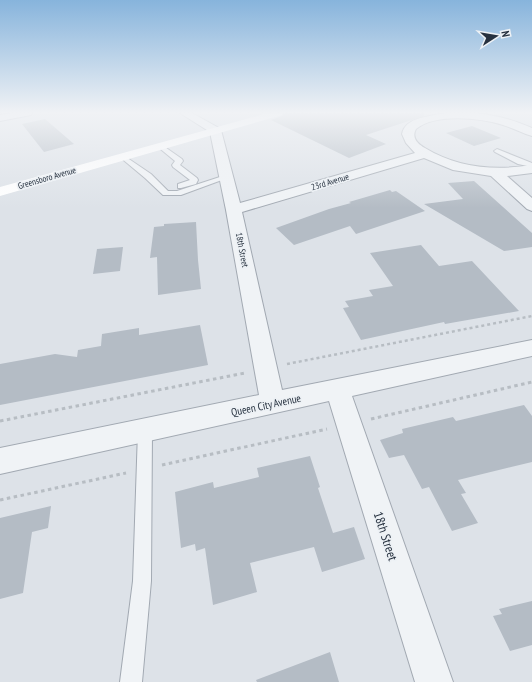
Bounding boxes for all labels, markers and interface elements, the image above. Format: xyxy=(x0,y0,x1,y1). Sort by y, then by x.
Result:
north arrow xyxy=(476,16,516,56)
text: N xyxy=(498,30,513,38)
street label: Greensboro Avenue xyxy=(17,164,77,191)
street label: 23rd Avenue xyxy=(310,170,350,192)
street label: 18th Street xyxy=(234,232,251,269)
street label: Queen City Avenue xyxy=(230,391,303,419)
street label: 18th Street xyxy=(370,509,402,563)

